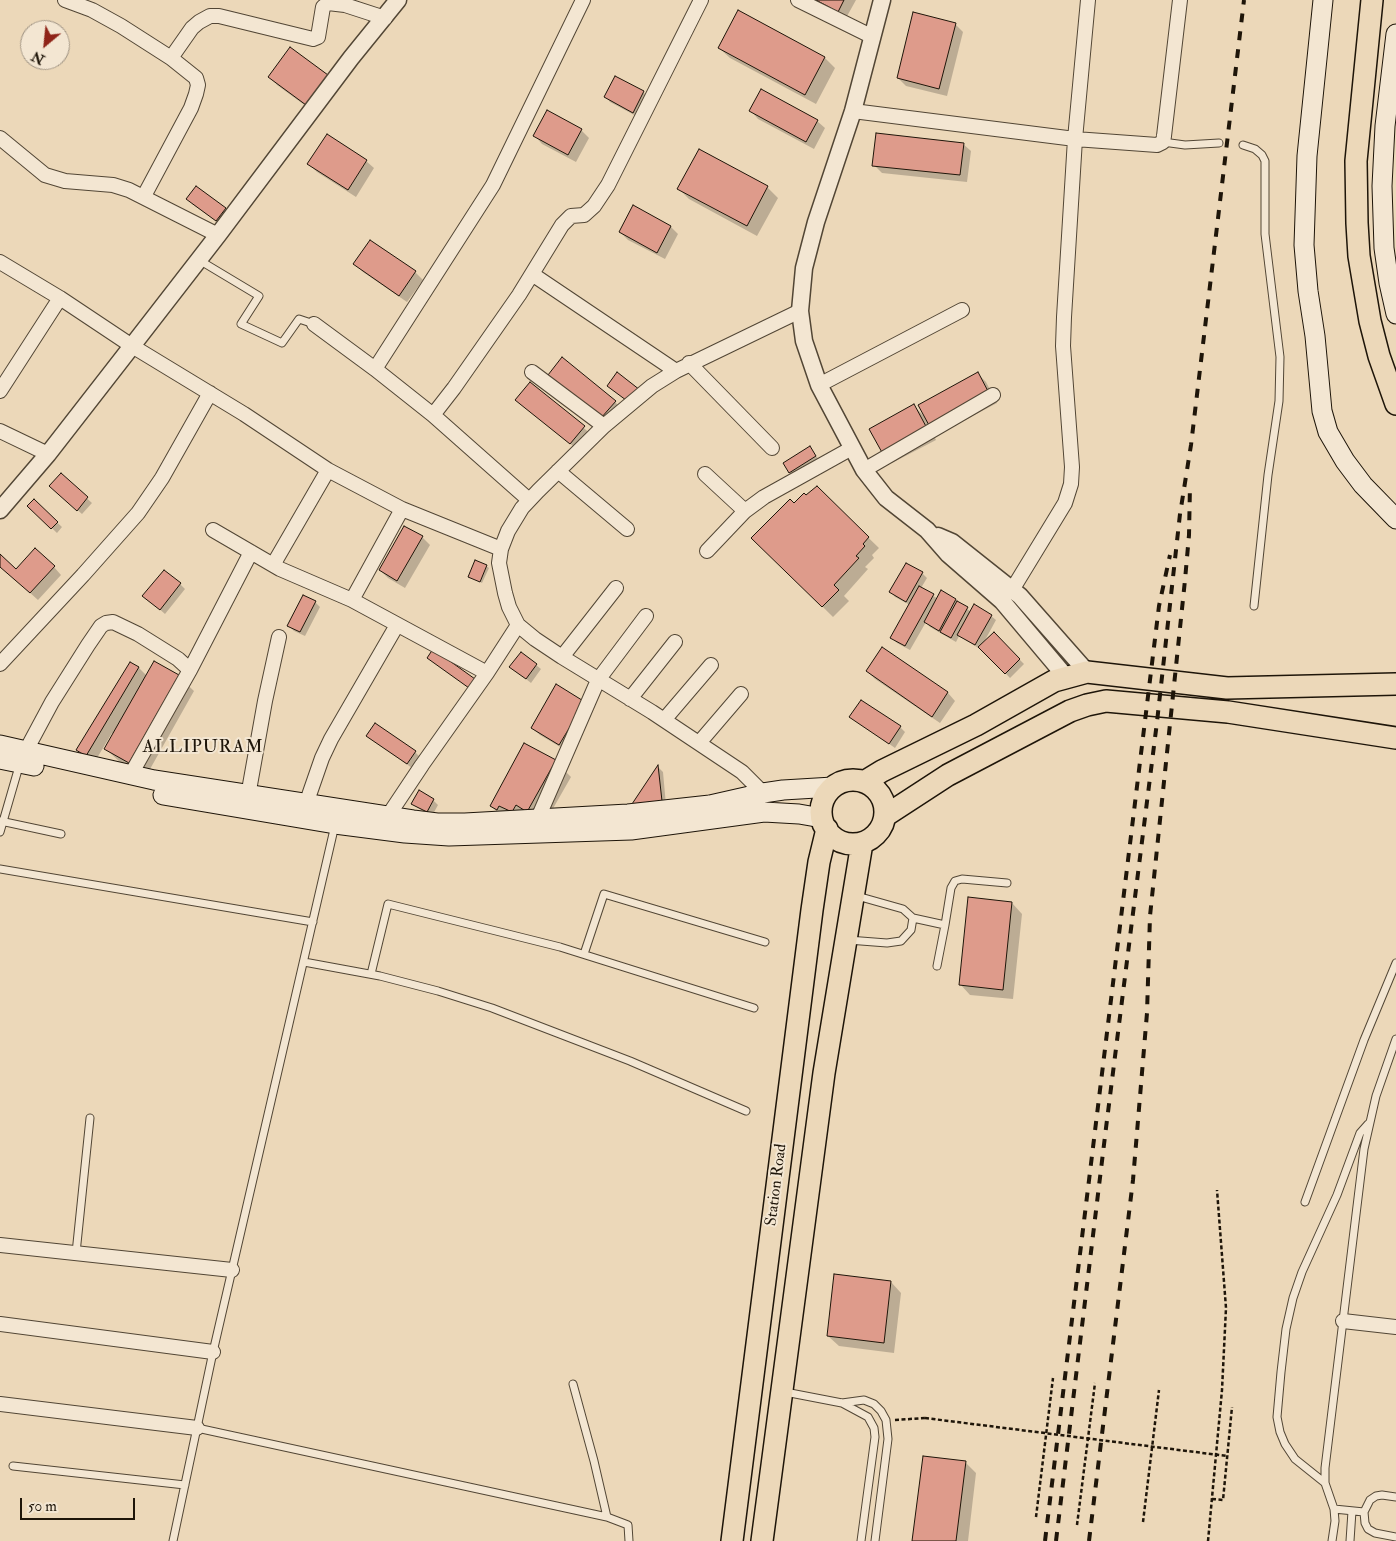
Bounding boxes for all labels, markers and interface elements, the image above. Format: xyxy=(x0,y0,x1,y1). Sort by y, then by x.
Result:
north arrow xyxy=(20,20,70,70)
text: N xyxy=(29,47,48,68)
district label: ALLIPURAM xyxy=(141,737,265,759)
street label: Station Road xyxy=(762,1143,792,1227)
scale bar xyxy=(22,1488,138,1520)
text: 50 m xyxy=(28,1497,57,1516)

